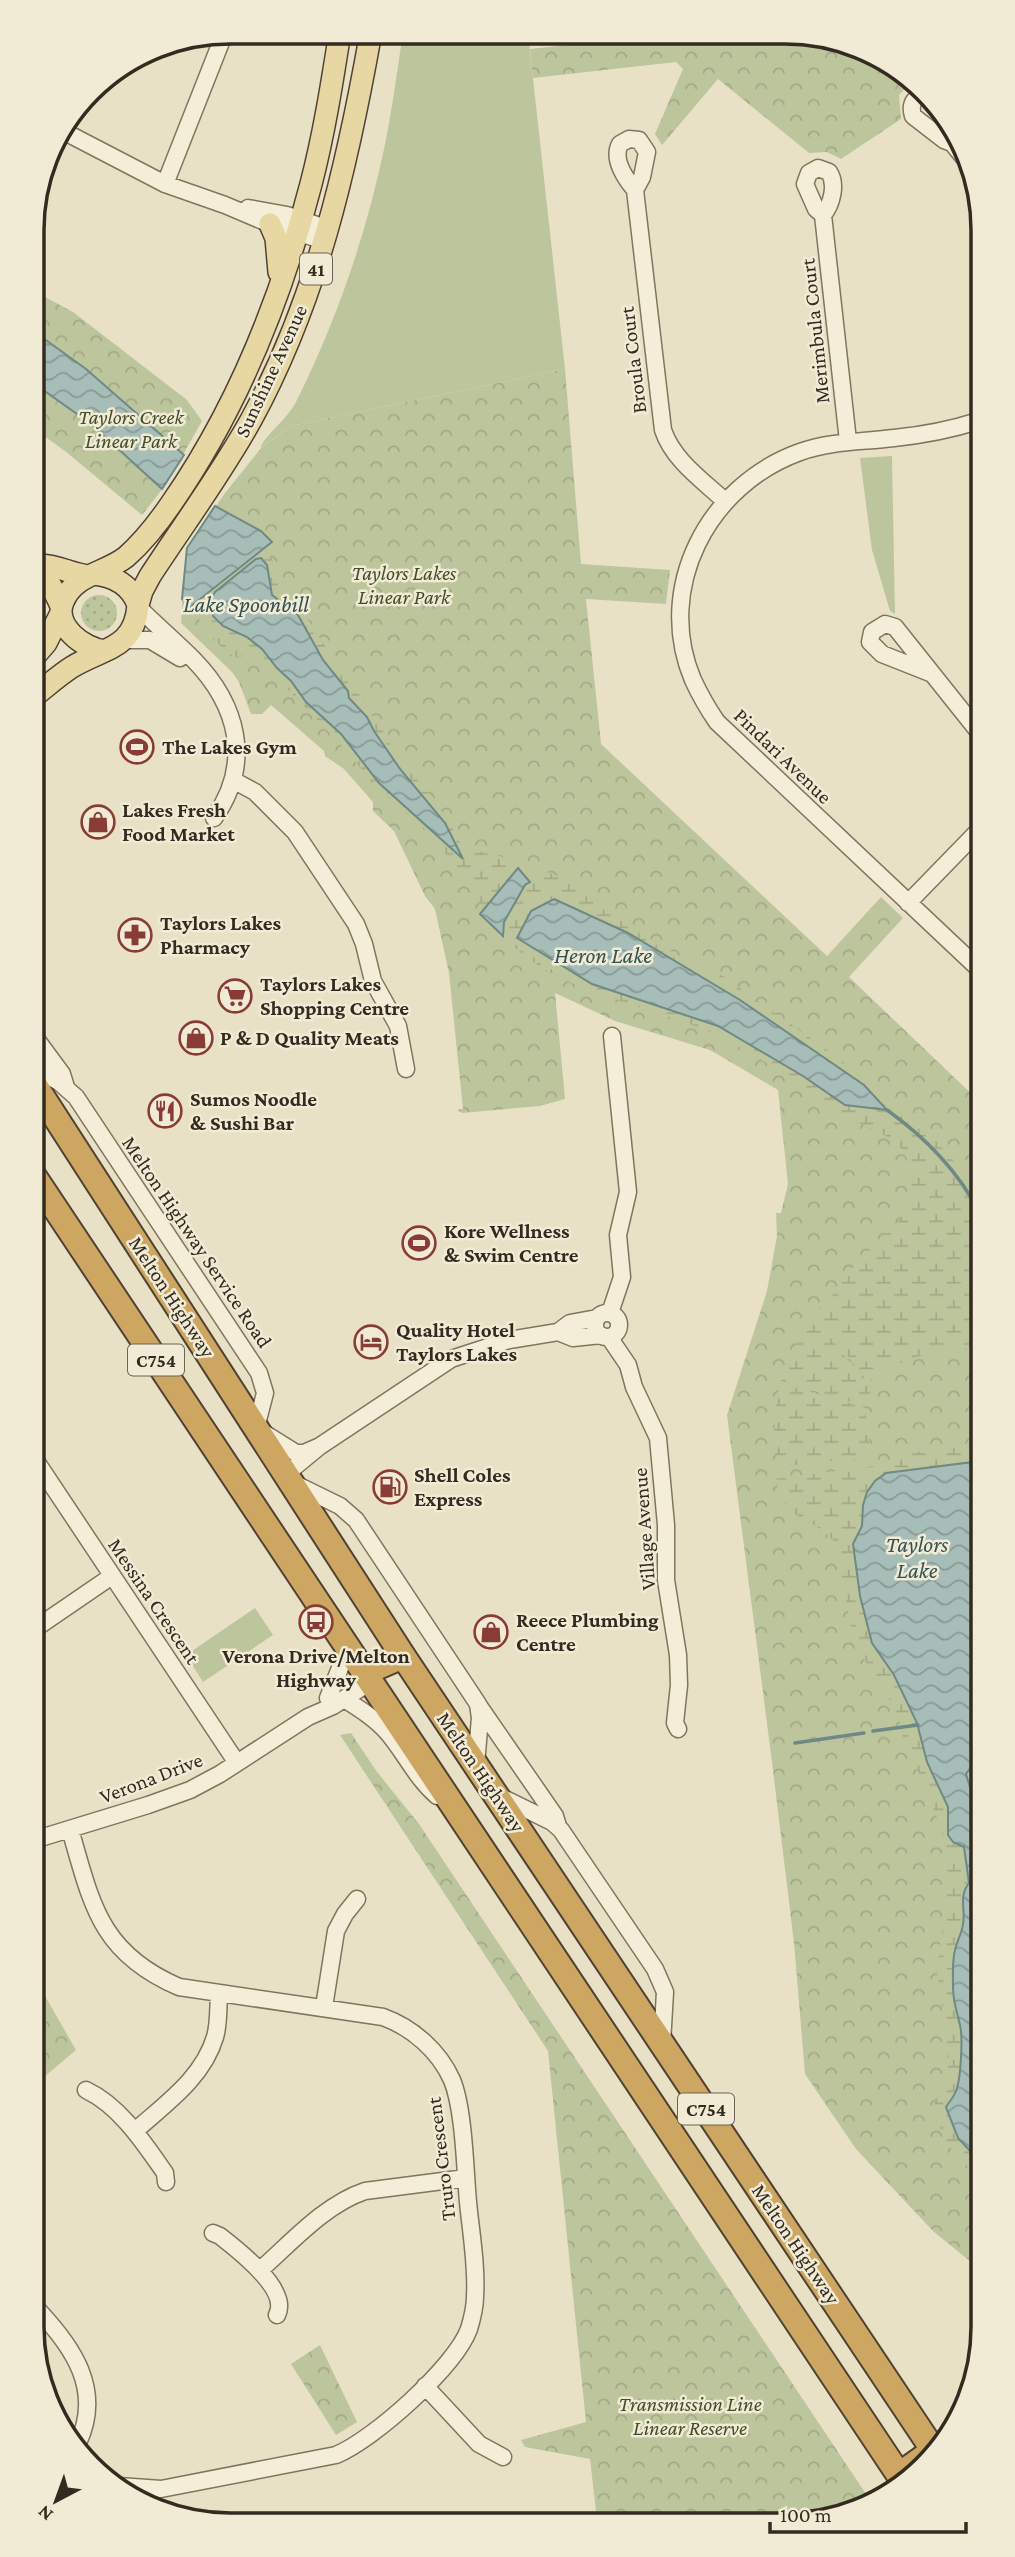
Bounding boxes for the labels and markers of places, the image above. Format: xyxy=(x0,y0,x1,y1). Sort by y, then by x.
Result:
sports icon: The Lakes Gym xyxy=(118,728,156,766)
place label: The Lakes Gym xyxy=(162,735,297,759)
place label: Lakes Fresh Food Market xyxy=(122,798,235,846)
shop icon: Lakes Fresh Food Market xyxy=(79,803,117,841)
place label: Taylors Lakes Pharmacy xyxy=(160,911,281,959)
pharmacy icon: Taylors Lakes Pharmacy xyxy=(116,916,154,954)
place label: Taylors Lakes Shopping Centre xyxy=(260,972,409,1020)
supermarket icon: Taylors Lakes Shopping Centre xyxy=(216,977,254,1015)
shop icon: P & D Quality Meats xyxy=(177,1019,215,1057)
place label: P & D Quality Meats xyxy=(220,1026,399,1050)
place label: Sumos Noodle & Sushi Bar xyxy=(190,1087,317,1135)
restaurant icon: Sumos Noodle & Sushi Bar xyxy=(146,1092,184,1130)
place label: Kore Wellness & Swim Centre xyxy=(444,1219,579,1267)
sports icon: Kore Wellness & Swim Centre xyxy=(400,1224,438,1262)
place label: Quality Hotel Taylors Lakes xyxy=(396,1318,517,1366)
hotel icon: Quality Hotel Taylors Lakes xyxy=(352,1323,390,1361)
place label: Shell Coles Express xyxy=(414,1463,511,1511)
fuel station icon: Shell Coles Express xyxy=(371,1468,409,1506)
bus stop icon: Verona Drive/Melton Highway xyxy=(297,1603,335,1641)
place label: Reece Plumbing Centre xyxy=(516,1608,659,1656)
shop icon: Reece Plumbing Centre xyxy=(472,1613,510,1651)
place label: Verona Drive/Melton Highway xyxy=(221,1644,410,1692)

